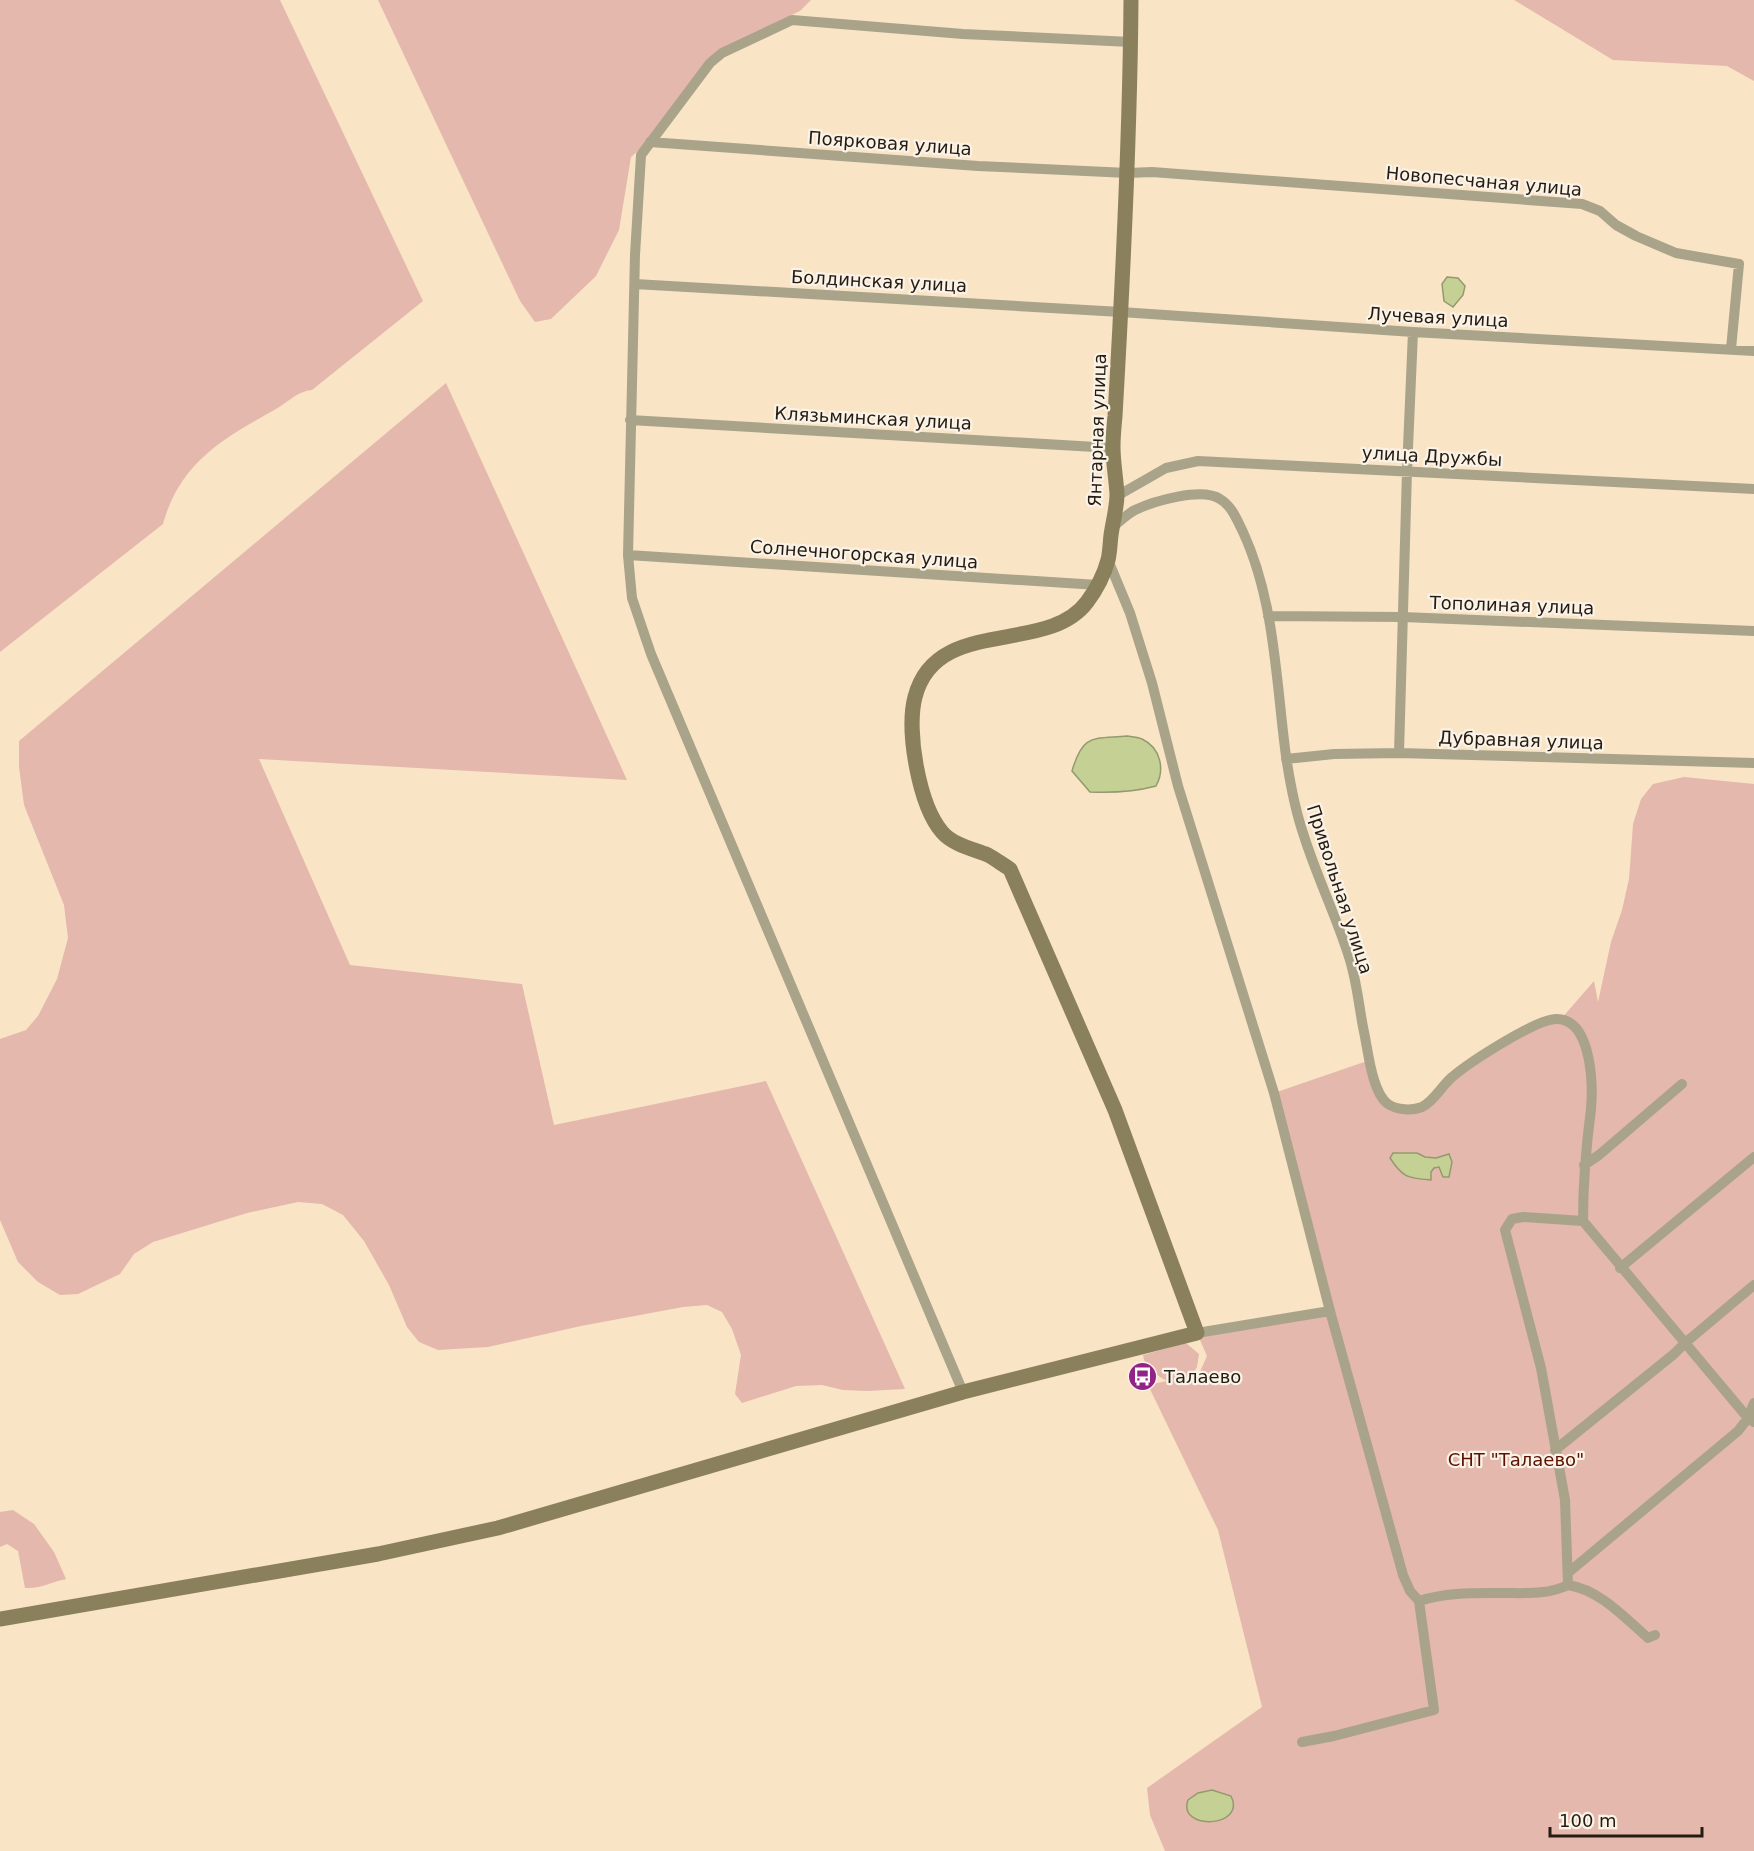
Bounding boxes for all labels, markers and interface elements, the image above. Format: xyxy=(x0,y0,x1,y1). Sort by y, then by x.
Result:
street label: Поярковая улица xyxy=(807,127,973,159)
street label: Новопесчаная улица xyxy=(1385,162,1583,200)
street label: Болдинская улица xyxy=(790,266,968,296)
street label: Лучевая улица xyxy=(1367,303,1509,331)
street label: Янтарная улица xyxy=(1084,353,1110,507)
street label: Клязьминская улица xyxy=(774,402,972,434)
street label: улица Дружбы xyxy=(1361,442,1503,470)
street label: Солнечногорская улица xyxy=(749,536,979,572)
street label: Тополиная улица xyxy=(1428,592,1595,618)
street label: Дубравная улица xyxy=(1438,727,1604,753)
street label: Привольная улица xyxy=(1303,802,1377,976)
bus stop icon: Талаево xyxy=(1127,1360,1159,1392)
place label: Талаево xyxy=(1163,1366,1241,1387)
park label: СНТ "Талаево" xyxy=(1448,1449,1584,1470)
scale bar xyxy=(1550,1800,1702,1838)
text: 100 m xyxy=(1559,1810,1617,1831)

